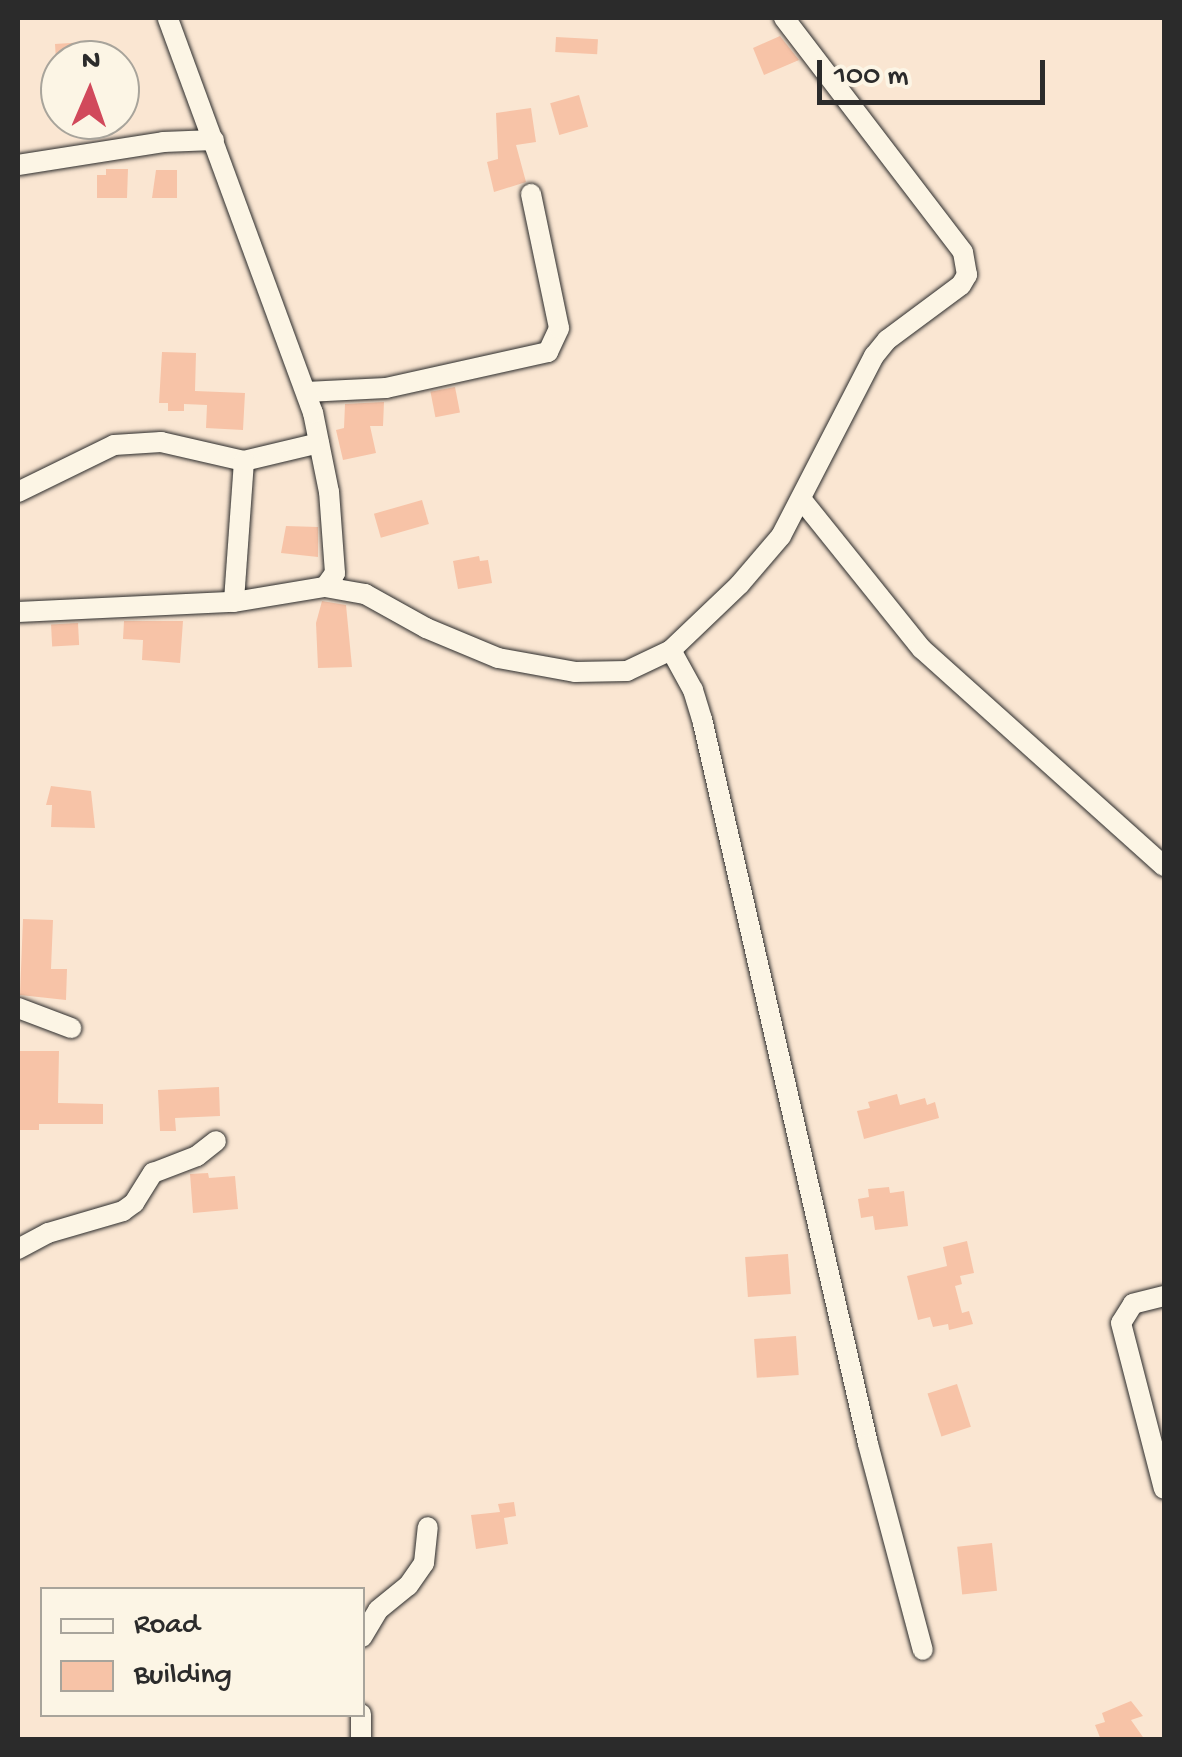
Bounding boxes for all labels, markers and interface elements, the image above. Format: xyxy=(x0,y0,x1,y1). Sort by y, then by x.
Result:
north arrow xyxy=(40,40,140,140)
scale bar xyxy=(822,40,1050,102)
text: N xyxy=(81,45,101,78)
text: 100 m xyxy=(834,60,909,95)
legend xyxy=(40,1587,365,1717)
text: Road xyxy=(134,1609,200,1644)
text: Building xyxy=(134,1659,232,1694)

